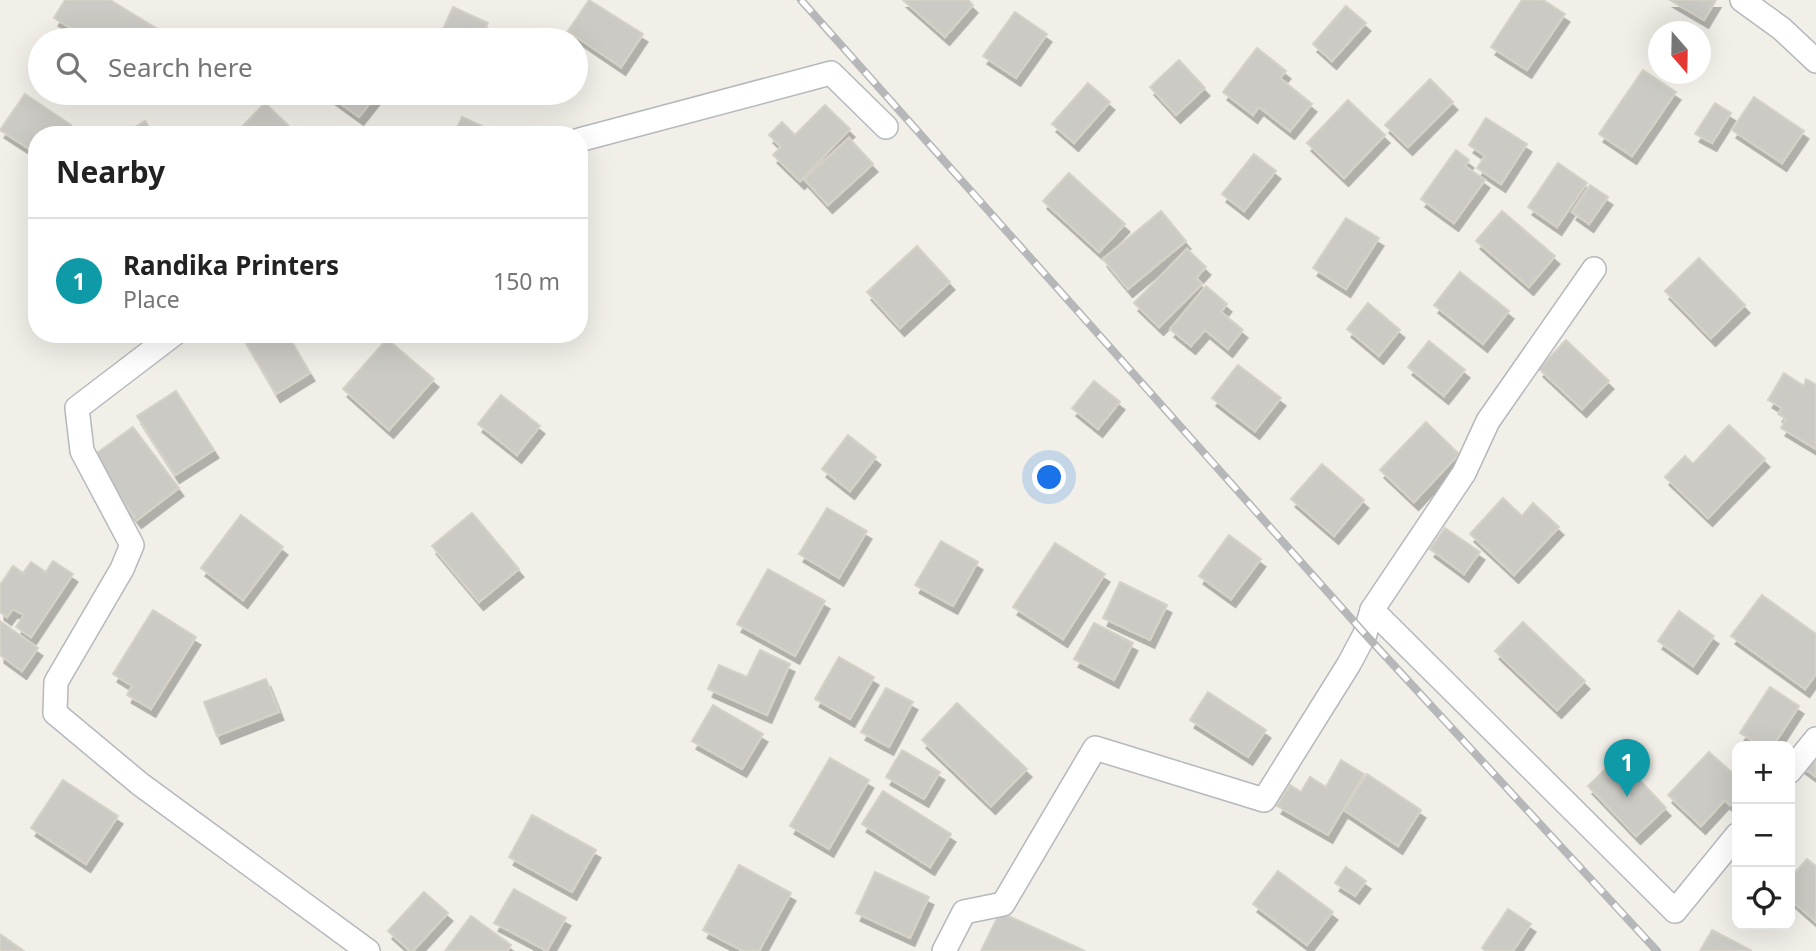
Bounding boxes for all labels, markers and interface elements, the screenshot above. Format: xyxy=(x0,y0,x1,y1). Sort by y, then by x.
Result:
north arrow xyxy=(1648,21,1711,84)
search box xyxy=(28,28,588,105)
icon: search xyxy=(52,48,90,86)
text: Search here xyxy=(108,49,253,85)
text: Nearby xyxy=(56,151,165,192)
text: Randika Printers xyxy=(123,247,339,283)
text: 1 xyxy=(72,265,86,297)
text: 150 m xyxy=(493,265,560,297)
text: Place xyxy=(123,283,180,315)
your location xyxy=(1032,460,1066,494)
pin: 1 xyxy=(1604,739,1650,797)
map controls xyxy=(1732,741,1795,930)
button: + xyxy=(1732,741,1795,804)
button: − xyxy=(1732,804,1795,867)
button: locate xyxy=(1732,867,1795,930)

